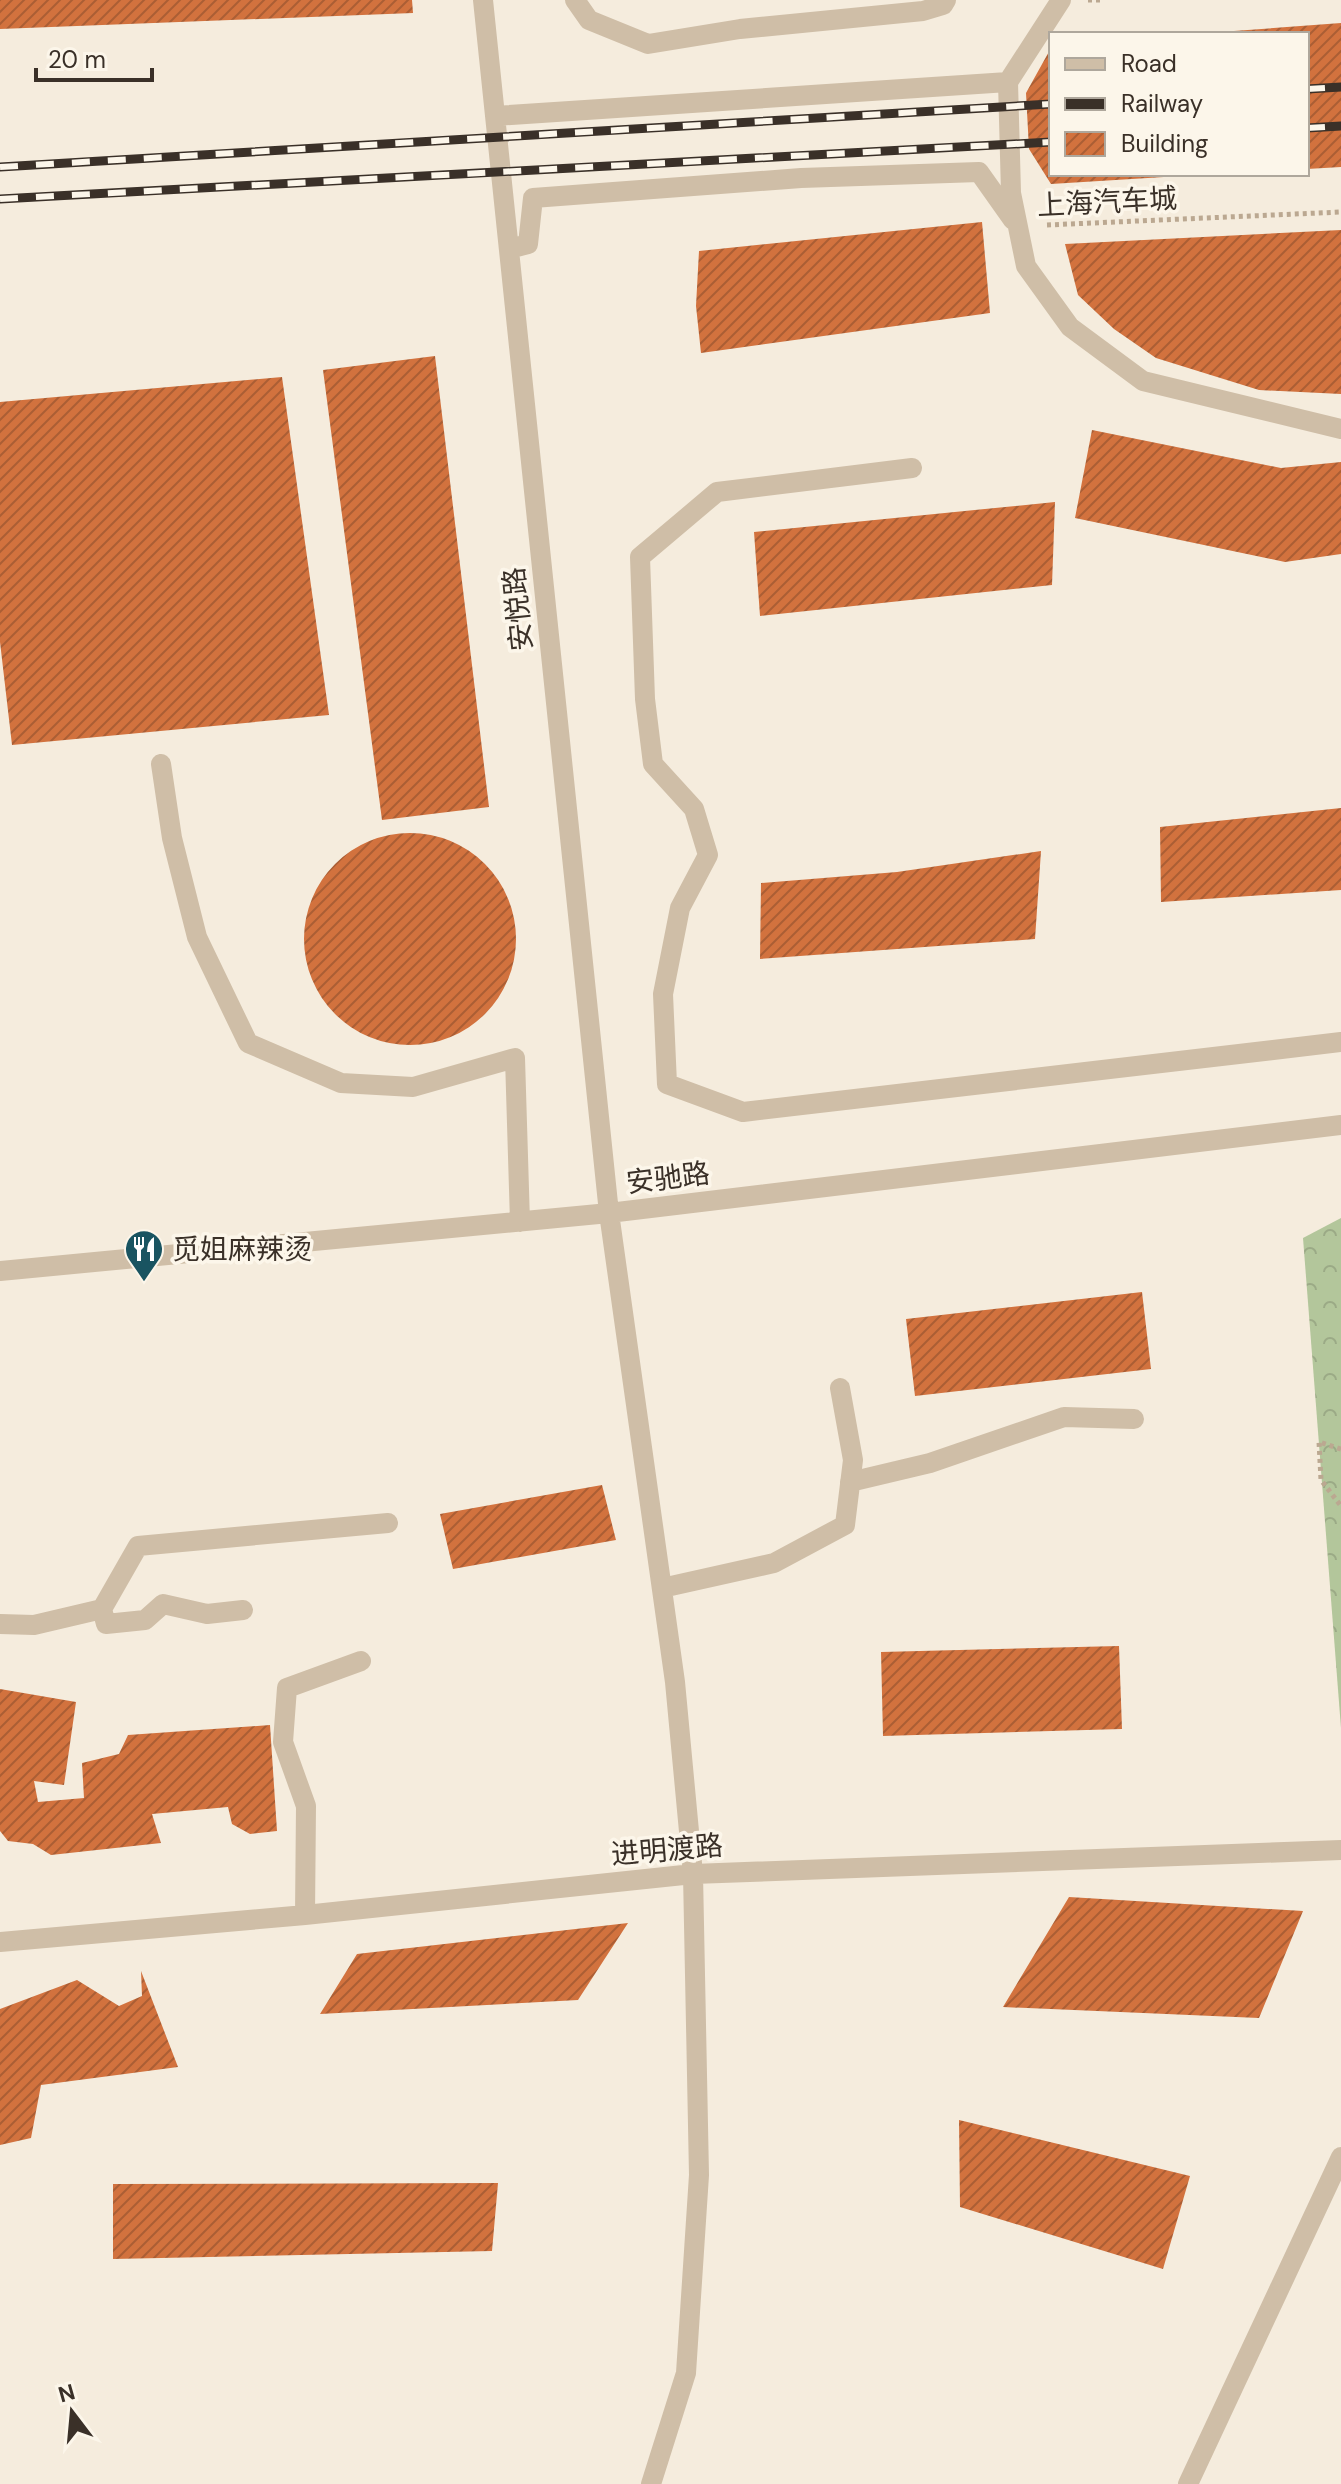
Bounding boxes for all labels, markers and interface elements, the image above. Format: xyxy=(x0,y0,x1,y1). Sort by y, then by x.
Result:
scale bar xyxy=(36,32,152,82)
legend xyxy=(1049,32,1309,176)
text: 20 m xyxy=(48,44,106,75)
text: Road xyxy=(1121,48,1177,79)
text: Railway xyxy=(1121,88,1203,119)
text: Building xyxy=(1121,128,1208,159)
street label: 上海汽车城 xyxy=(1036,180,1178,224)
street label: 安悦路 xyxy=(495,565,541,653)
street label: 安驰路 xyxy=(624,1155,712,1201)
restaurant icon: 觅姐麻辣烫 xyxy=(123,1228,165,1283)
place label: 觅姐麻辣烫 xyxy=(172,1231,312,1268)
street label: 进明渡路 xyxy=(610,1827,724,1873)
north arrow xyxy=(32,2372,112,2452)
text: N xyxy=(55,2377,78,2409)

